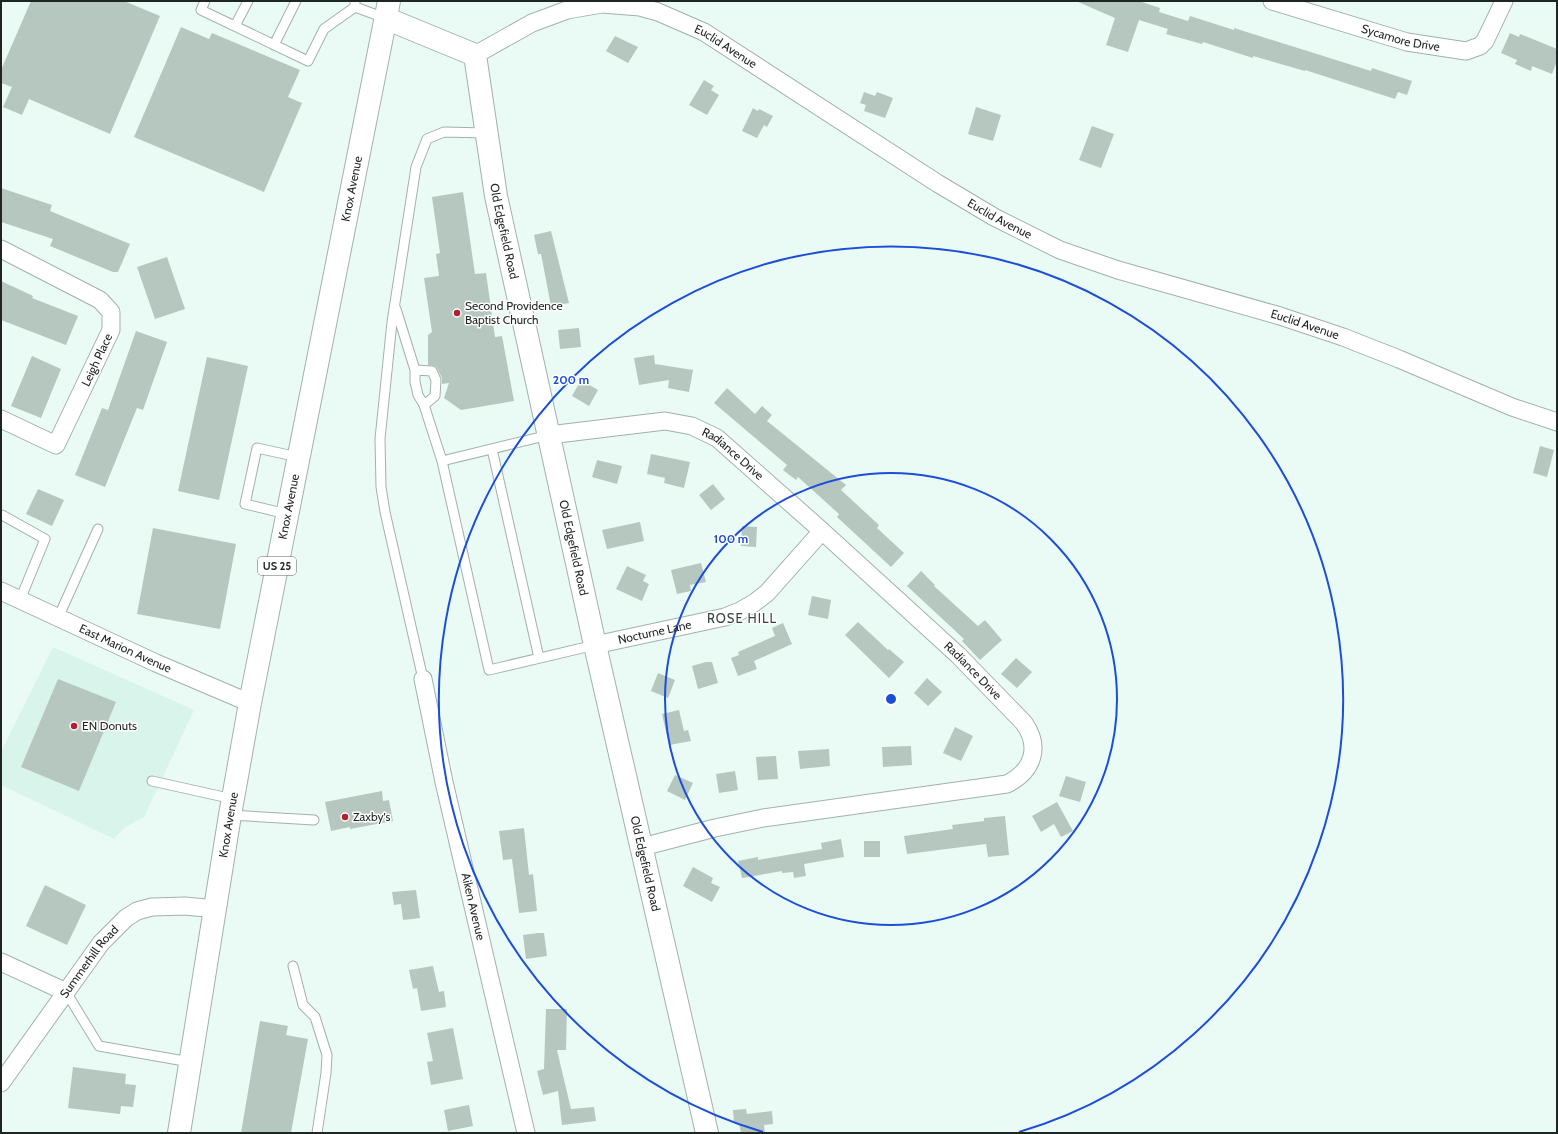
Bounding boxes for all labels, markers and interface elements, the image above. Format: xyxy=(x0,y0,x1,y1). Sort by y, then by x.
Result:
street label: Euclid Avenue xyxy=(692,21,760,71)
street label: Sycamore Drive xyxy=(1360,21,1441,54)
street label: Knox Avenue xyxy=(338,155,365,223)
street label: Old Edgefield Road xyxy=(487,182,522,280)
street label: Euclid Avenue xyxy=(965,195,1035,242)
place label: Second Providence Baptist Church xyxy=(465,298,563,327)
street label: Euclid Avenue xyxy=(1269,306,1341,342)
marker: Second Providence Baptist Church xyxy=(452,308,462,318)
street label: Leigh Place xyxy=(78,331,115,389)
text: 200 m xyxy=(553,372,589,387)
street label: Radiance Drive xyxy=(700,424,767,483)
street label: Knox Avenue xyxy=(275,473,302,541)
street label: Old Edgefield Road xyxy=(556,498,592,597)
text: 100 m xyxy=(714,531,748,546)
road number: US 25 xyxy=(258,557,296,575)
district label: ROSE HILL xyxy=(707,610,777,626)
street label: Nocturne Lane xyxy=(616,616,693,647)
street label: East Marion Avenue xyxy=(77,620,174,676)
street label: Radiance Drive xyxy=(941,638,1005,703)
centre of rings xyxy=(884,692,898,706)
place label: EN Donuts xyxy=(82,718,137,733)
marker: EN Donuts xyxy=(69,721,79,731)
street label: Knox Avenue xyxy=(215,791,241,859)
place label: Zaxby's xyxy=(353,809,390,824)
marker: Zaxby's xyxy=(340,812,350,822)
street label: Old Edgefield Road xyxy=(627,814,664,913)
street label: Aiken Avenue xyxy=(458,871,489,942)
street label: Summerhill Road xyxy=(56,922,121,1001)

